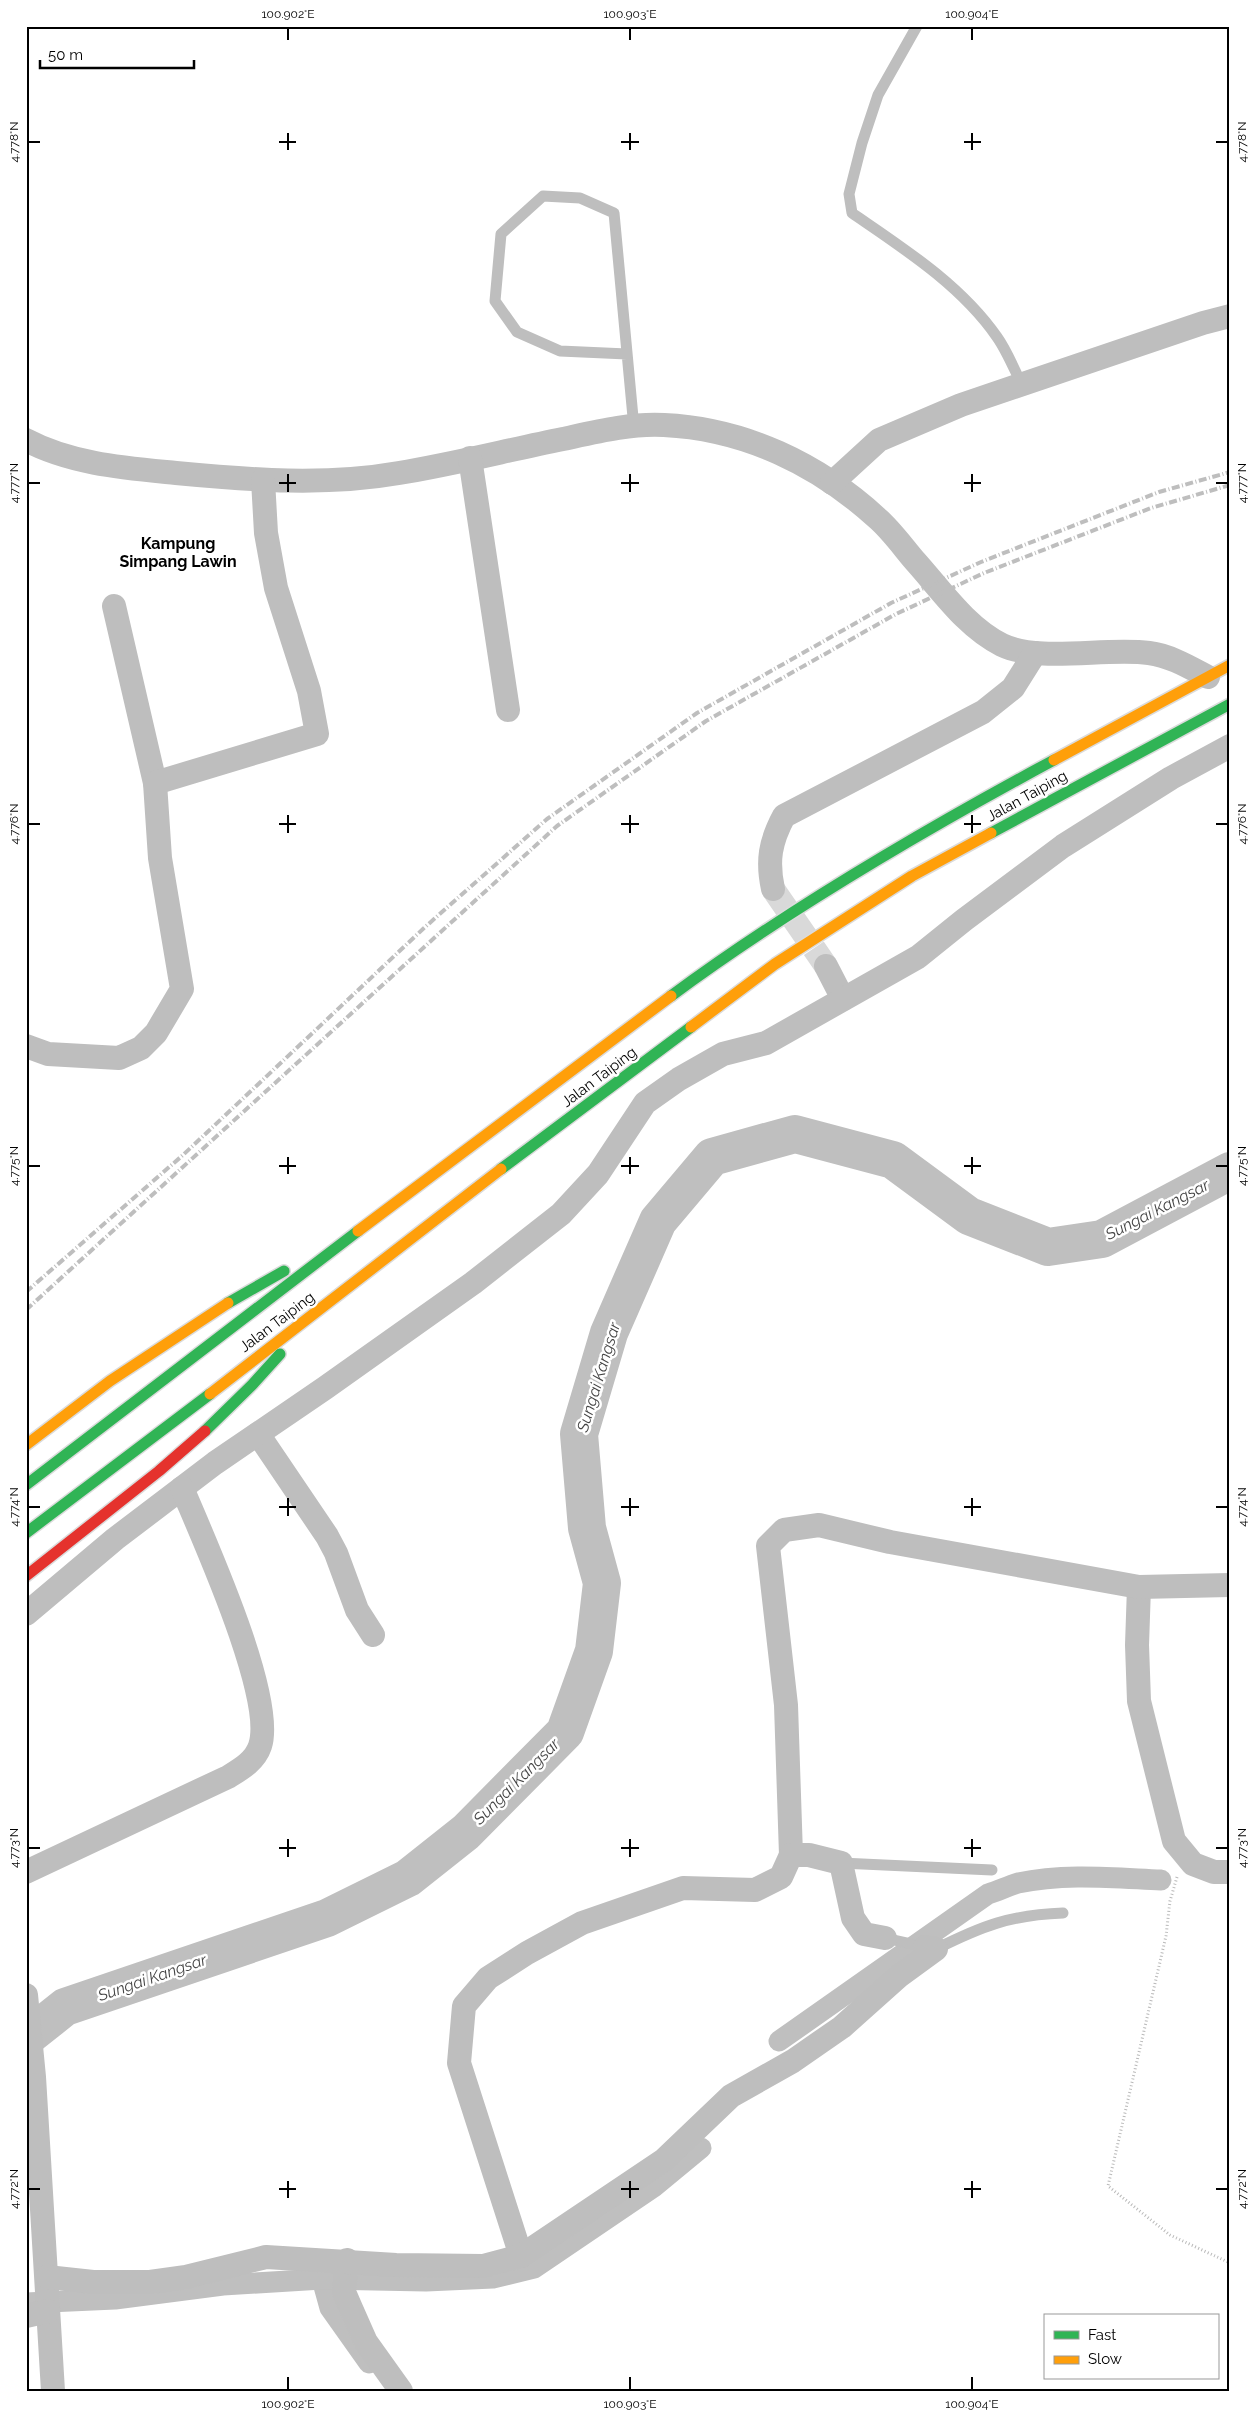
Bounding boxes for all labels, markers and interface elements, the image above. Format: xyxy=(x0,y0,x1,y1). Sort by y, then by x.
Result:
text: 100.902°E xyxy=(261,7,315,21)
text: 100.903°E xyxy=(603,7,657,21)
text: 100.904°E xyxy=(945,7,999,21)
scale bar xyxy=(40,38,194,70)
text: 50 m xyxy=(48,46,83,64)
text: 4.778°N xyxy=(7,122,21,162)
text: 4.778°N xyxy=(1235,122,1249,162)
text: 4.777°N xyxy=(7,463,21,503)
text: 4.777°N xyxy=(1235,463,1249,503)
district label: Kampung Simpang Lawin xyxy=(119,534,237,571)
street label: Jalan Taiping xyxy=(984,767,1070,825)
text: 4.776°N xyxy=(7,803,21,845)
text: 4.776°N xyxy=(1235,803,1249,845)
street label: Jalan Taiping xyxy=(558,1043,640,1111)
text: 4.775°N xyxy=(7,1146,21,1186)
text: 4.775°N xyxy=(1235,1146,1249,1186)
water label: Sungai Kangsar xyxy=(1101,1175,1213,1244)
street label: Jalan Taiping xyxy=(236,1288,318,1356)
water label: Sungai Kangsar xyxy=(572,1320,624,1435)
text: 4.774°N xyxy=(7,1487,21,1527)
text: 4.774°N xyxy=(1235,1487,1249,1527)
water label: Sungai Kangsar xyxy=(469,1734,564,1829)
text: 4.773°N xyxy=(7,1828,21,1868)
text: 4.773°N xyxy=(1235,1828,1249,1868)
water label: Sungai Kangsar xyxy=(94,1950,209,2005)
text: 4.772°N xyxy=(7,2169,21,2209)
text: 4.772°N xyxy=(1235,2169,1249,2209)
legend xyxy=(1044,2314,1218,2380)
text: Fast xyxy=(1088,2326,1116,2344)
text: Slow xyxy=(1088,2350,1122,2368)
text: 100.902°E xyxy=(261,2397,315,2411)
text: 100.903°E xyxy=(603,2397,657,2411)
text: 100.904°E xyxy=(945,2397,999,2411)

